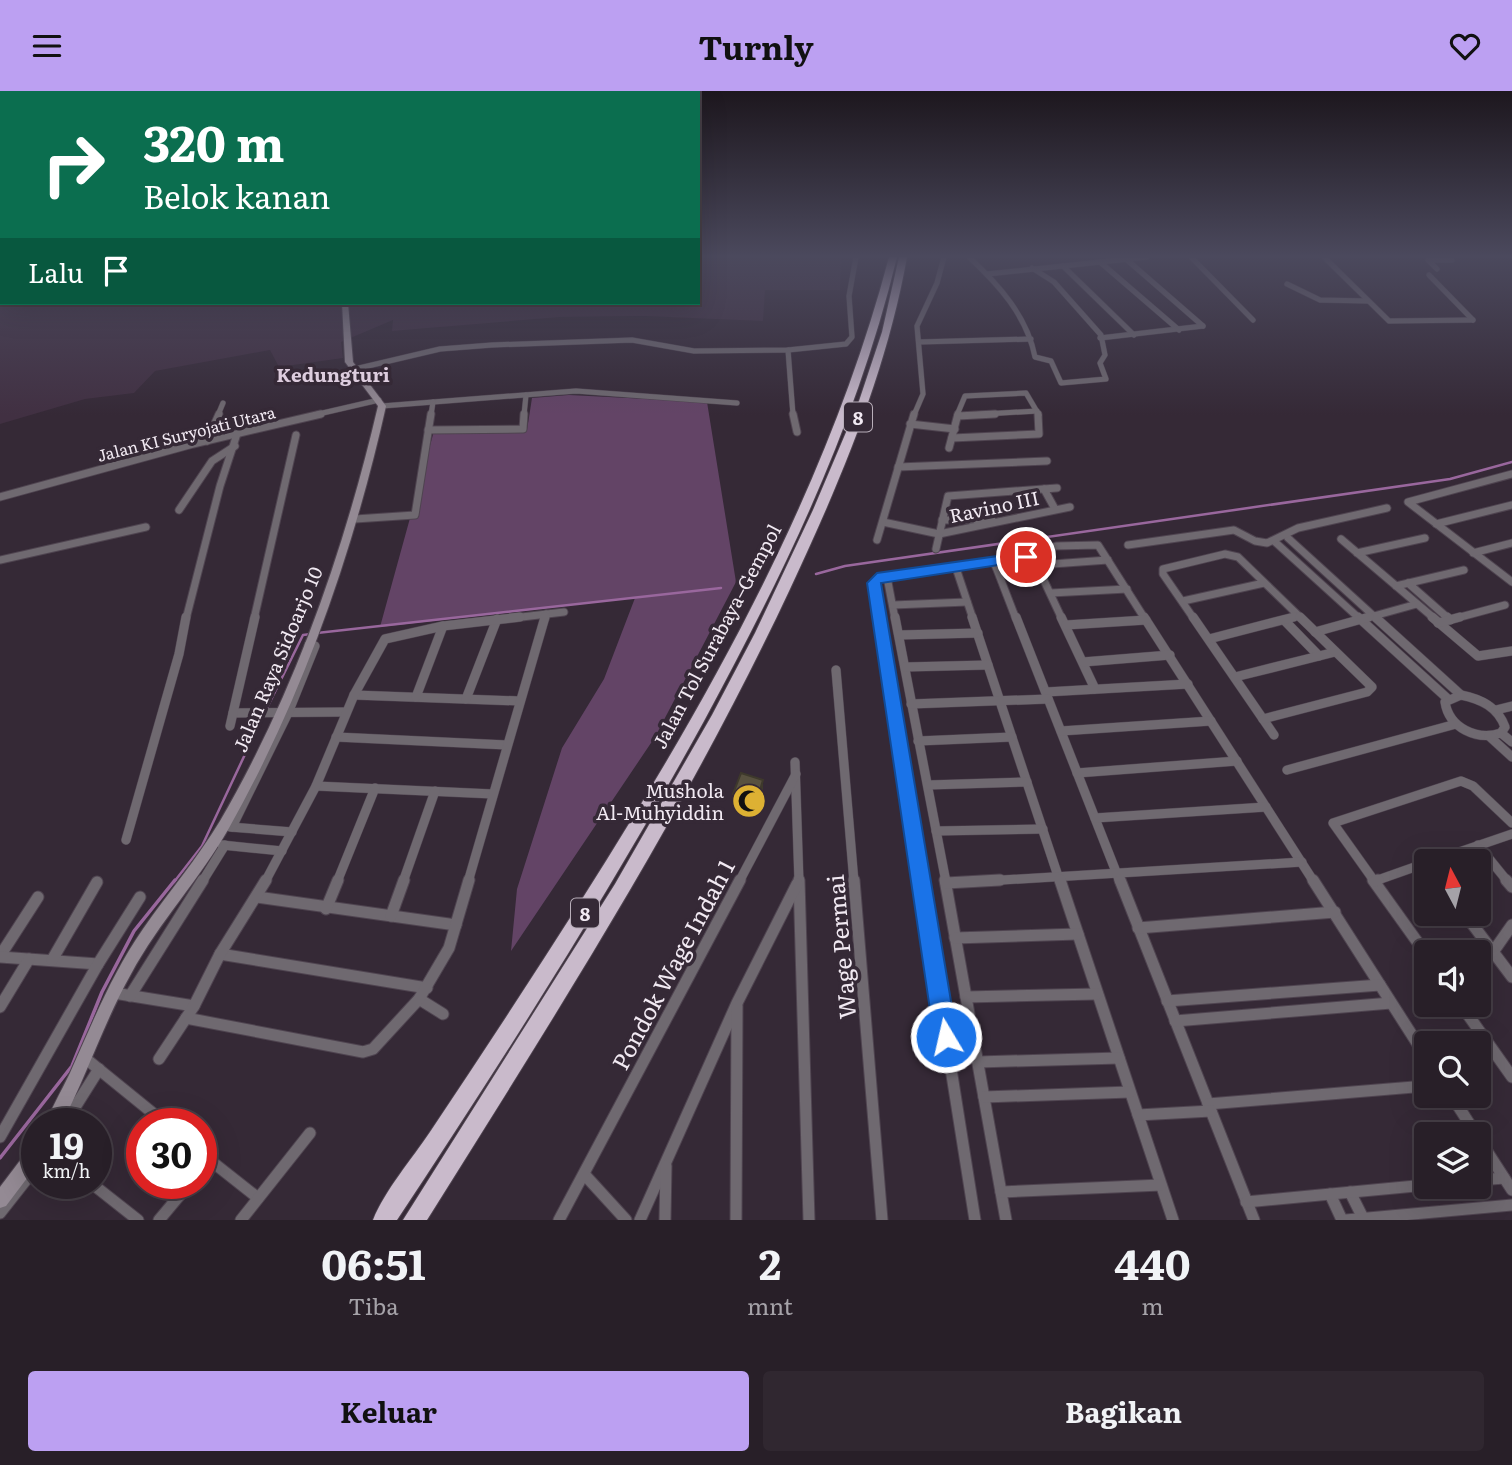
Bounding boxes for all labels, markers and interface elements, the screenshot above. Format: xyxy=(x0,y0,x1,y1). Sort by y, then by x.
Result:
text: Turnly xyxy=(699,22,814,70)
icon: menu xyxy=(28,27,66,65)
icon: heart xyxy=(1446,27,1484,65)
text: 320 m xyxy=(143,104,285,177)
icon: right xyxy=(28,119,119,210)
text: Belok kanan xyxy=(143,171,331,219)
text: Lalu xyxy=(28,252,83,291)
icon: arrive xyxy=(97,252,135,290)
district label: Kedungturi xyxy=(276,360,390,388)
street label: Jalan KI Suryojati Utara xyxy=(94,399,278,467)
road number: 8 xyxy=(844,403,872,431)
street label: Ravino III xyxy=(946,483,1042,529)
street label: Jalan Tol Surabaya–Gempol xyxy=(645,519,787,753)
pin xyxy=(996,527,1056,587)
icon: arrive xyxy=(1007,538,1045,576)
street label: Jalan Raya Sidoarjo 10 xyxy=(225,562,329,756)
place label: Mushola Al-Muhyiddin xyxy=(596,776,725,826)
mosque icon: Mushola Al-Muhyiddin xyxy=(730,782,768,820)
north arrow xyxy=(1414,849,1491,926)
map controls xyxy=(1414,849,1491,1199)
street label: Pondok Wage Indah 1 xyxy=(602,853,742,1075)
street label: Wage Permai xyxy=(817,873,863,1021)
road number: 8 xyxy=(571,899,599,927)
button: sound xyxy=(1414,940,1491,1017)
position arrow xyxy=(909,1000,983,1074)
button: search xyxy=(1414,1031,1491,1108)
speed limit sign: 30 xyxy=(126,1108,217,1199)
text: 19 xyxy=(49,1118,84,1170)
button: layers xyxy=(1414,1122,1491,1199)
text: km/h xyxy=(43,1157,90,1184)
text: 06:51 xyxy=(321,1231,426,1293)
text: 2 xyxy=(759,1231,781,1293)
text: 440 xyxy=(1114,1231,1191,1293)
text: Tiba xyxy=(348,1288,399,1322)
text: mnt xyxy=(747,1288,793,1322)
text: m xyxy=(1141,1288,1164,1322)
button: Keluar xyxy=(28,1371,749,1451)
button: Bagikan xyxy=(763,1371,1484,1451)

